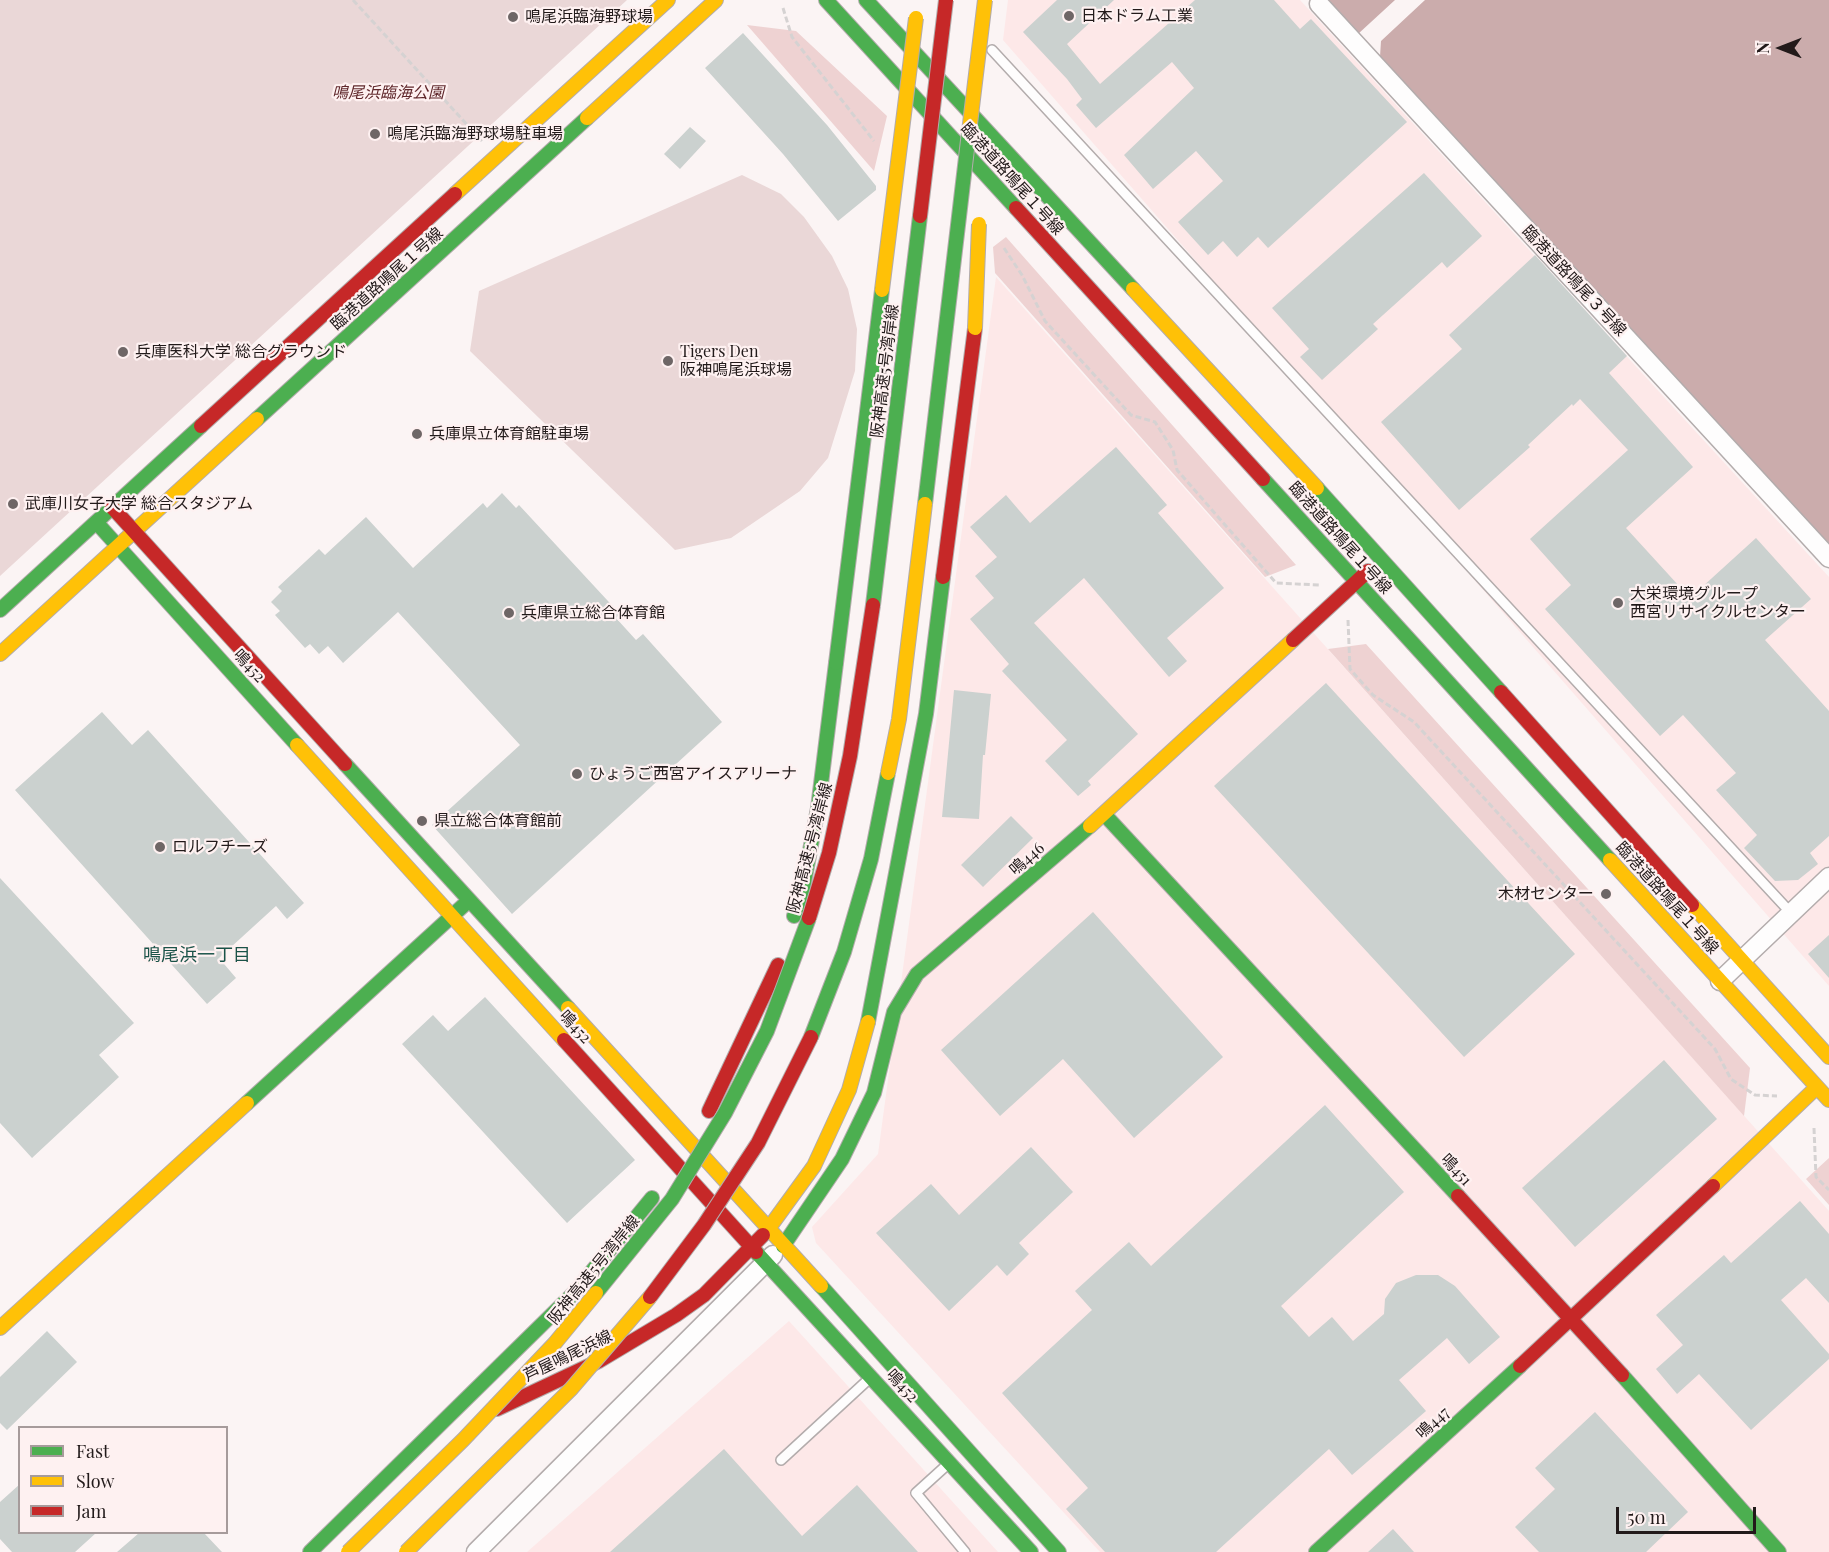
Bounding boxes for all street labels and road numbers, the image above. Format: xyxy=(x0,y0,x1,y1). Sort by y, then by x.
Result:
street label: 臨港道路鳴尾１号線 xyxy=(957,119,1067,239)
street label: 臨港道路鳴尾３号線 xyxy=(1518,222,1630,340)
street label: 臨港道路鳴尾１号線 xyxy=(327,224,447,334)
street label: 阪神高速5号湾岸線 xyxy=(867,303,903,439)
street label: 臨港道路鳴尾１号線 xyxy=(1285,478,1395,598)
street label: 鳴452 xyxy=(229,645,269,687)
street label: 阪神高速5号湾岸線 xyxy=(783,780,837,916)
street label: 臨港道路鳴尾１号線 xyxy=(1612,838,1722,958)
street label: 鳴446 xyxy=(1006,839,1048,879)
street label: 鳴452 xyxy=(555,1006,595,1048)
street label: 鳴451 xyxy=(1437,1150,1475,1190)
street label: 阪神高速5号湾岸線 xyxy=(544,1212,644,1328)
street label: 芦屋鳴尾浜線 xyxy=(521,1326,615,1386)
street label: 鳴452 xyxy=(882,1365,922,1407)
street label: 鳴447 xyxy=(1412,1403,1454,1443)

